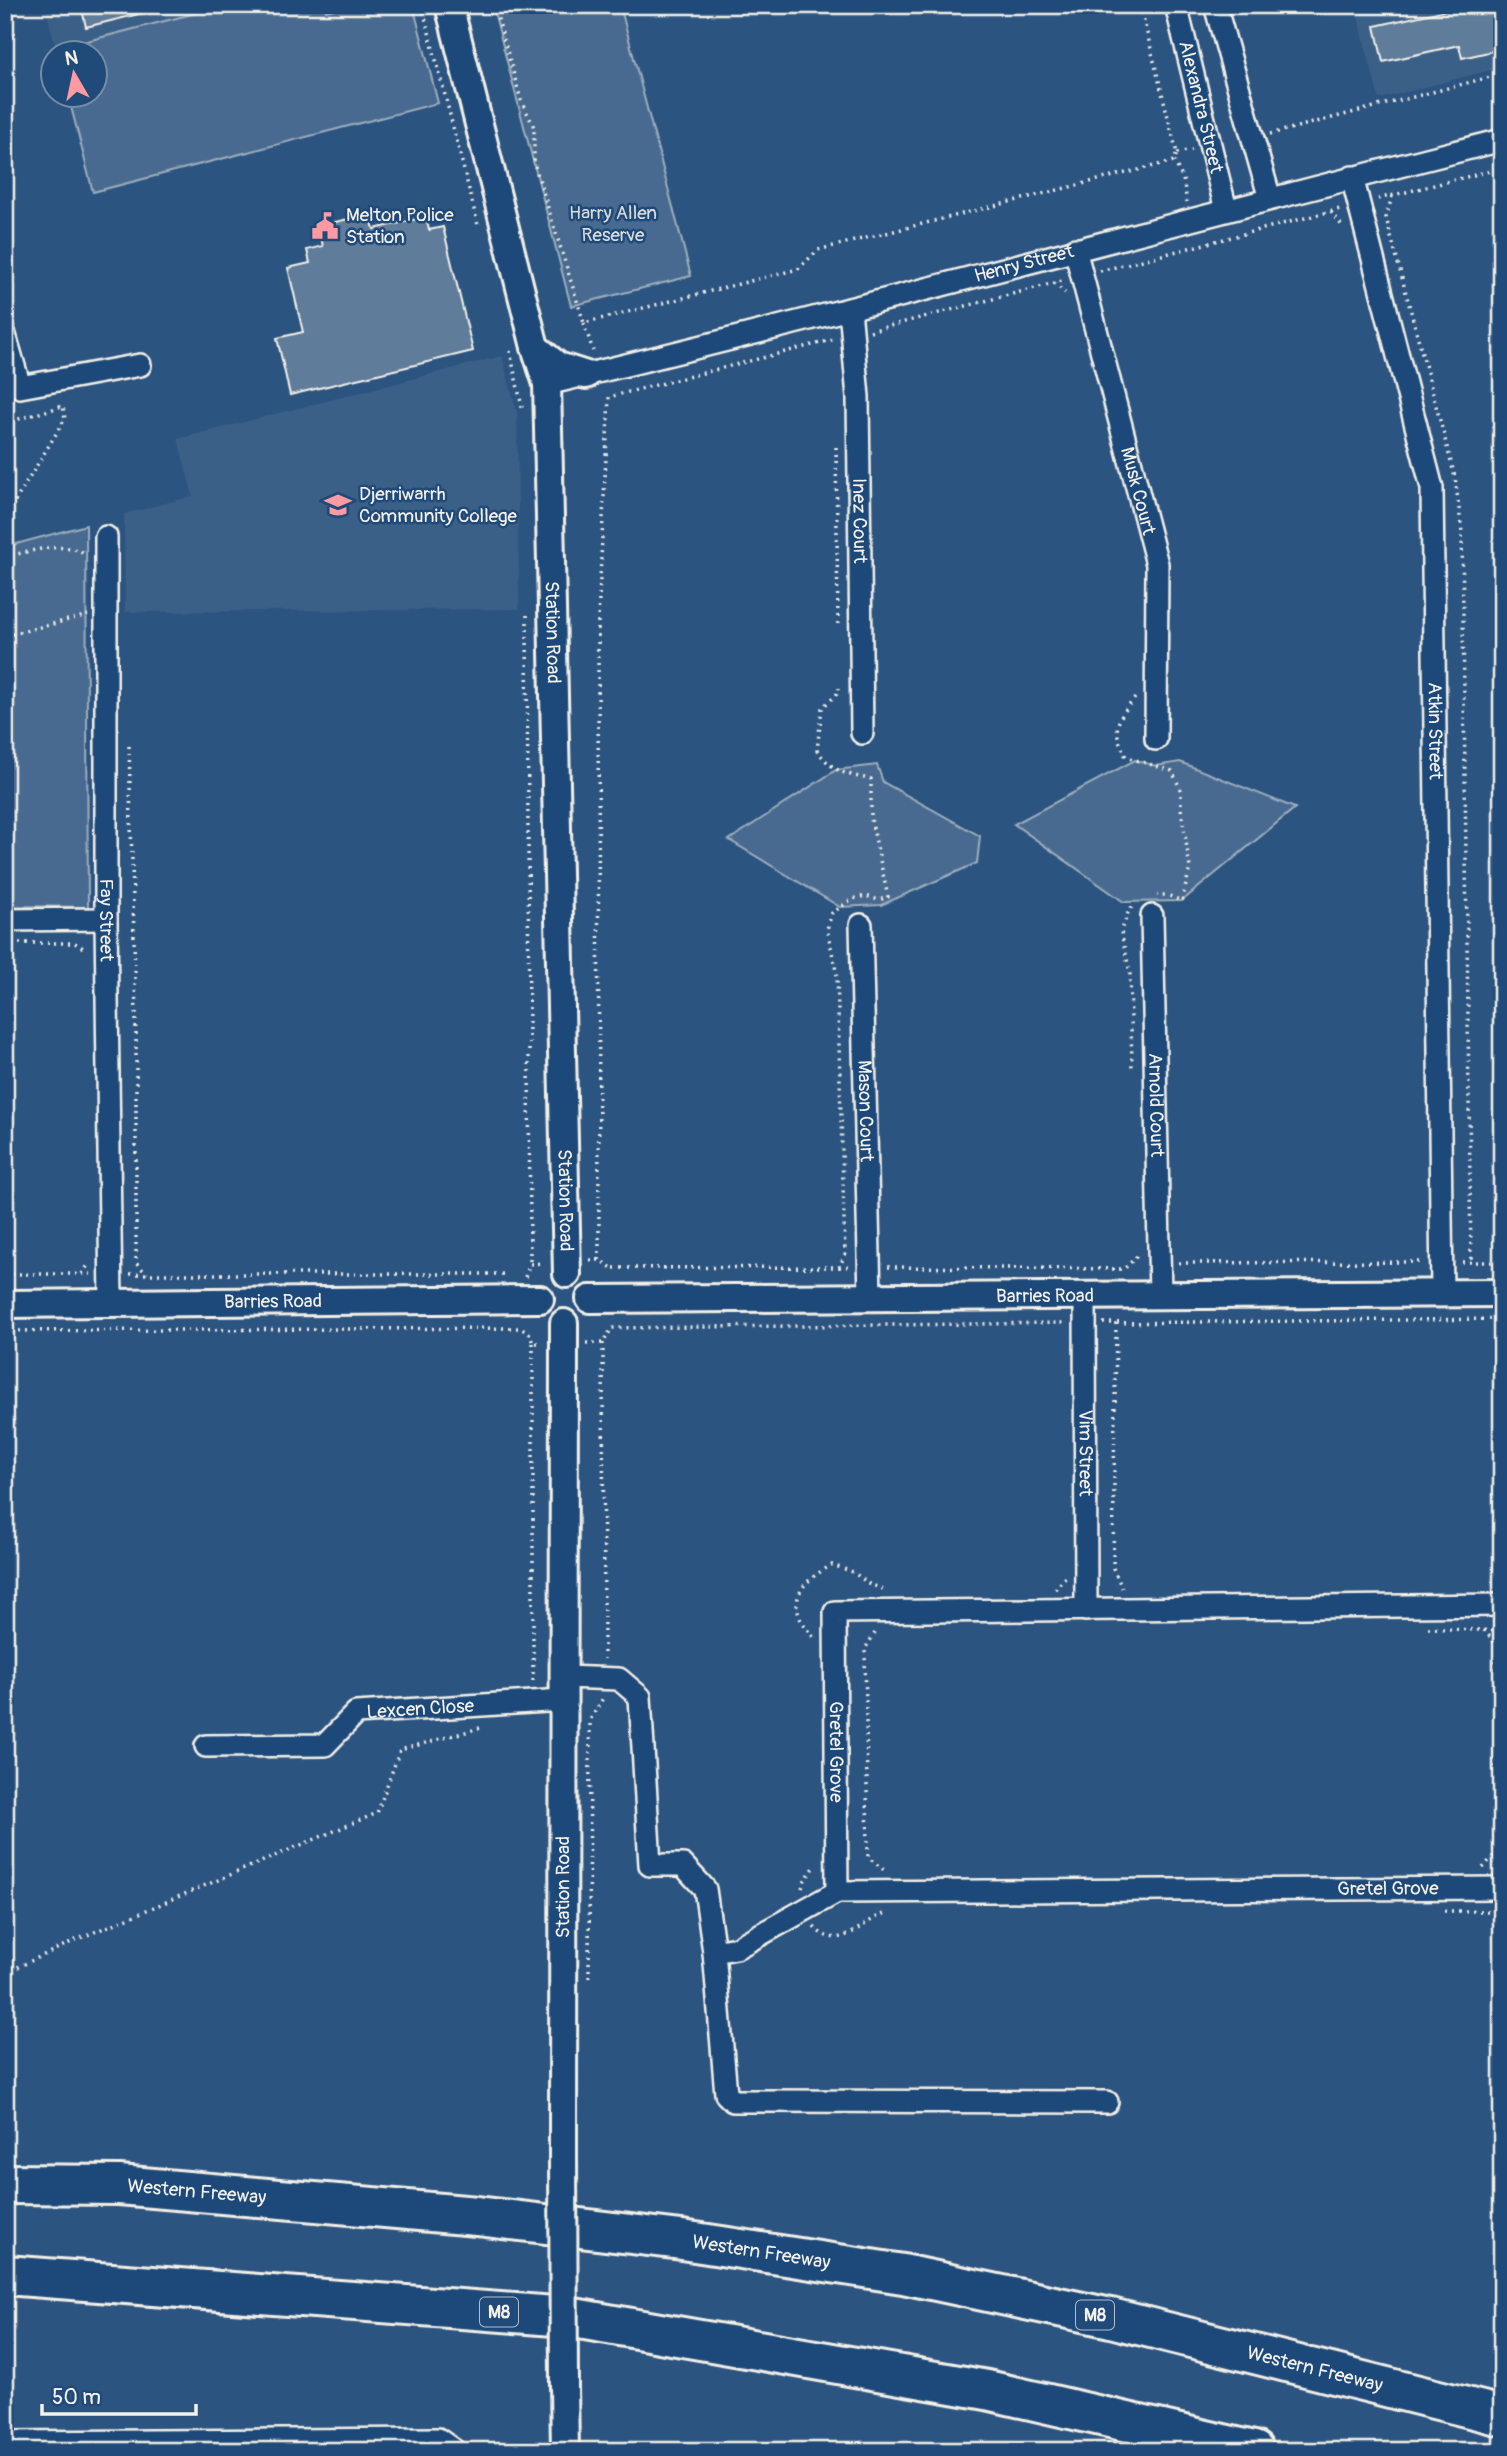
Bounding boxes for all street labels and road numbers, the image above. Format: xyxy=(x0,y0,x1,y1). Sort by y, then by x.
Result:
street label: Alexandra Street xyxy=(1173,38,1229,176)
street label: Henry Street xyxy=(972,239,1077,288)
street label: Musk Court xyxy=(1115,444,1161,538)
street label: Inez Court xyxy=(847,478,872,564)
street label: Station Road xyxy=(539,581,566,684)
street label: Atkin Street xyxy=(1422,682,1448,780)
street label: Fay Street xyxy=(94,879,119,962)
street label: Arnold Court xyxy=(1143,1053,1169,1158)
street label: Mason Court xyxy=(852,1060,879,1163)
street label: Station Road xyxy=(552,1149,578,1252)
street label: Barries Road xyxy=(996,1284,1094,1308)
street label: Barries Road xyxy=(224,1289,322,1314)
street label: Vim Street xyxy=(1073,1410,1098,1497)
street label: Lexcen Close xyxy=(366,1694,475,1724)
street label: Gretel Grove xyxy=(824,1701,848,1803)
street label: Station Road xyxy=(551,1836,575,1938)
street label: Gretel Grove xyxy=(1337,1876,1439,1901)
street label: Western Freeway xyxy=(126,2174,267,2210)
street label: Western Freeway xyxy=(691,2230,832,2275)
road number: M8 xyxy=(480,2298,518,2326)
road number: M8 xyxy=(1076,2300,1114,2330)
street label: Western Freeway xyxy=(1244,2341,1385,2398)

